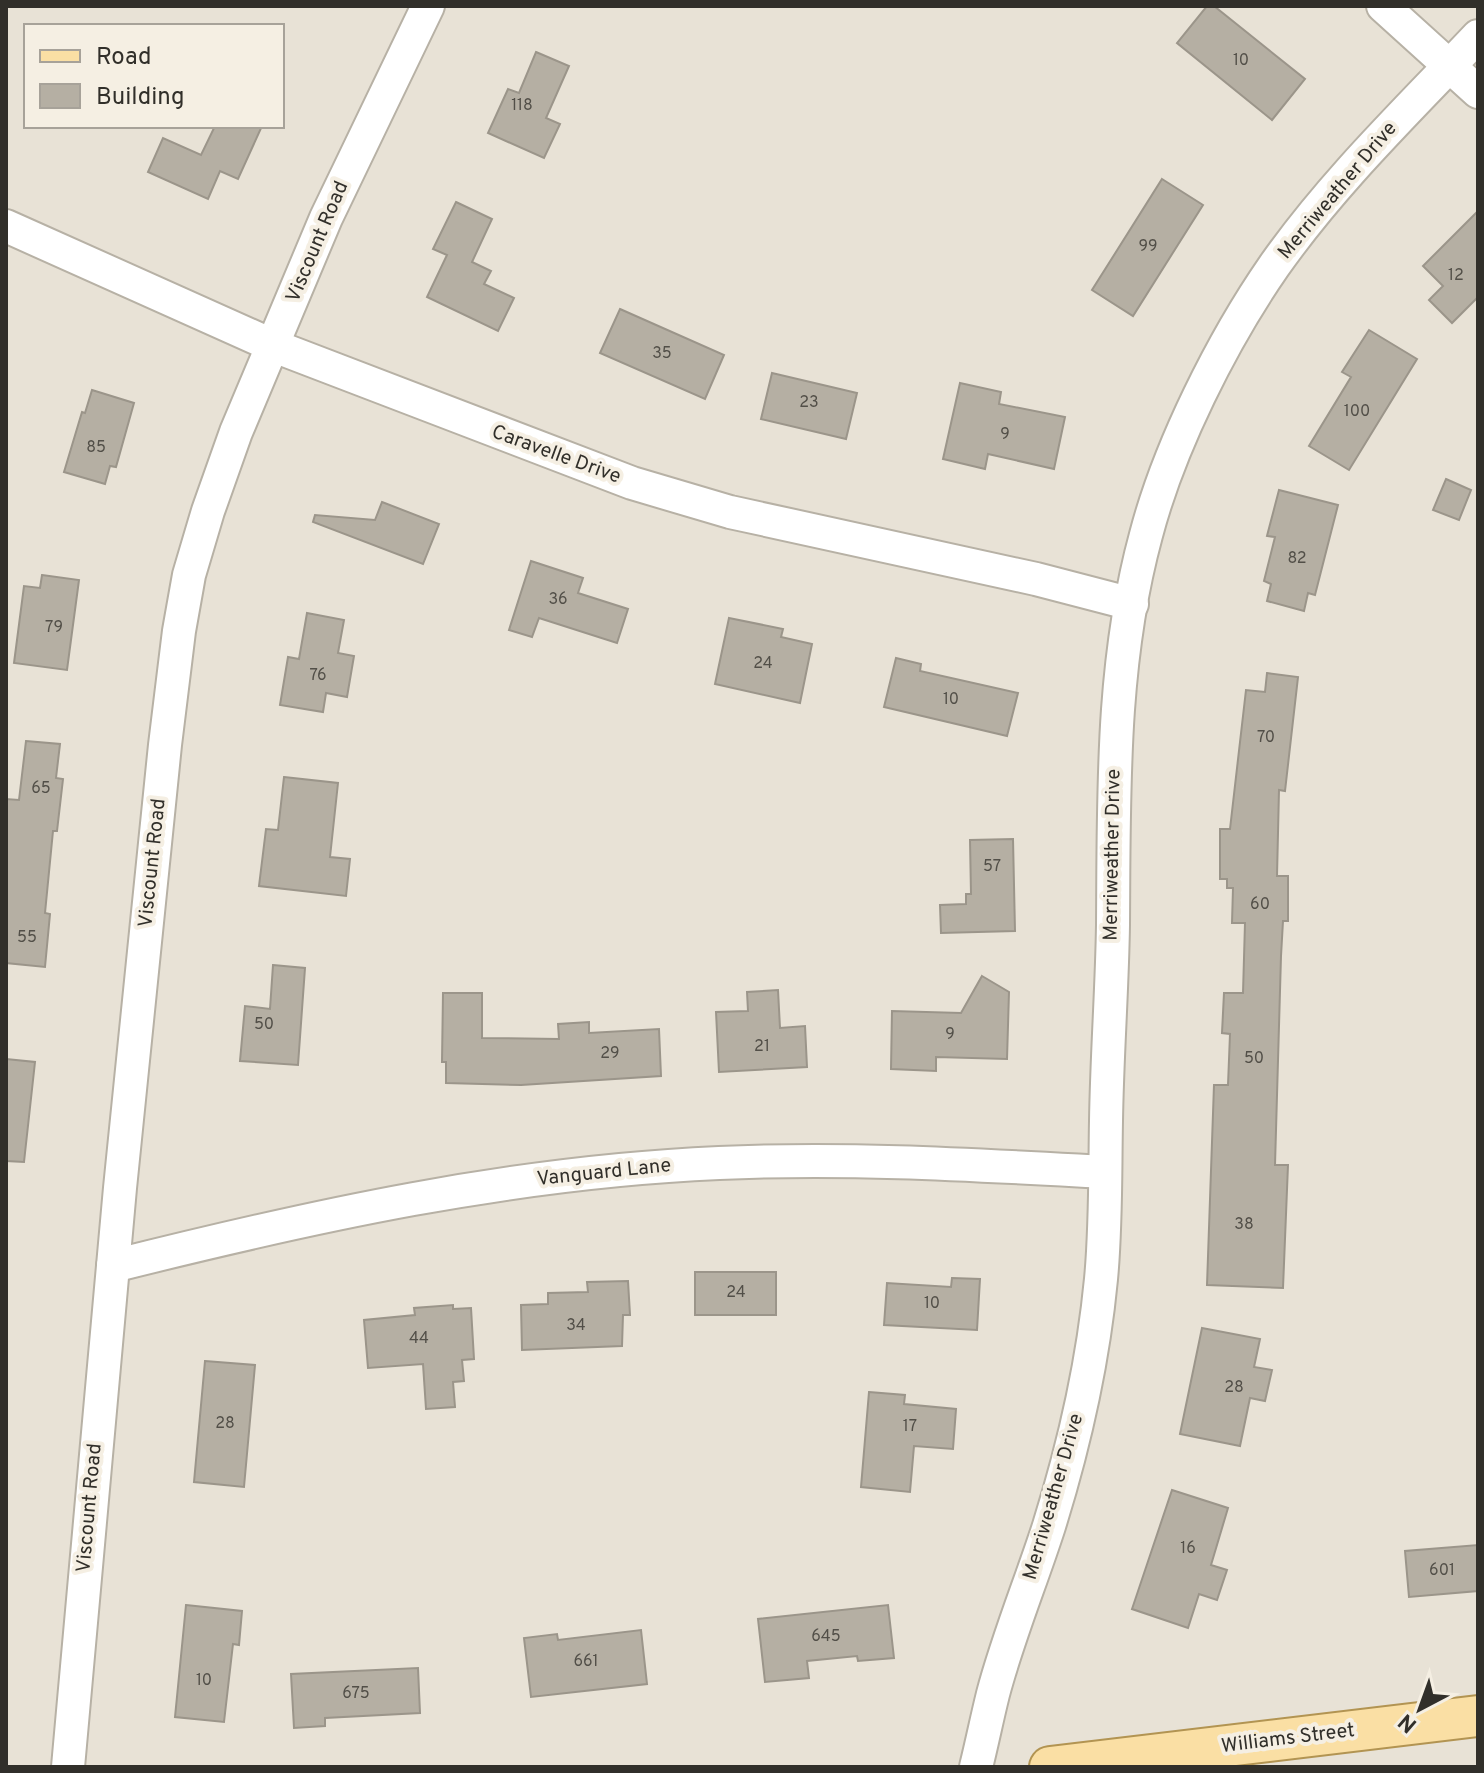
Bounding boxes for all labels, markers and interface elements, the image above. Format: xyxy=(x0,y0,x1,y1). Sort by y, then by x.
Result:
legend xyxy=(24,24,284,128)
text: Road xyxy=(96,43,152,73)
house number: 10 xyxy=(1233,51,1249,71)
text: Building xyxy=(96,83,185,113)
house number: 118 xyxy=(511,96,533,116)
street label: Merriweather Drive xyxy=(1273,117,1403,265)
street label: Viscount Road xyxy=(281,177,355,307)
house number: 99 xyxy=(1138,237,1158,257)
house number: 12 xyxy=(1448,266,1464,286)
house number: 35 xyxy=(652,344,672,364)
house number: 23 xyxy=(799,393,819,413)
house number: 100 xyxy=(1344,402,1370,422)
street label: Caravelle Drive xyxy=(488,420,624,490)
house number: 9 xyxy=(1000,425,1010,445)
house number: 85 xyxy=(86,438,106,458)
house number: 82 xyxy=(1287,549,1307,569)
house number: 36 xyxy=(548,590,568,610)
house number: 79 xyxy=(45,618,63,638)
house number: 24 xyxy=(753,654,773,674)
house number: 76 xyxy=(309,666,327,686)
house number: 10 xyxy=(943,690,959,710)
house number: 70 xyxy=(1257,728,1275,748)
street label: Merriweather Drive xyxy=(1099,769,1127,941)
house number: 65 xyxy=(31,779,51,799)
street label: Viscount Road xyxy=(133,797,173,929)
house number: 57 xyxy=(983,857,1001,877)
house number: 60 xyxy=(1250,895,1270,915)
house number: 55 xyxy=(17,928,37,948)
house number: 50 xyxy=(254,1015,274,1035)
house number: 9 xyxy=(945,1025,955,1045)
house number: 21 xyxy=(754,1037,770,1057)
house number: 29 xyxy=(600,1044,620,1064)
house number: 50 xyxy=(1244,1049,1264,1069)
street label: Vanguard Lane xyxy=(536,1153,672,1193)
house number: 38 xyxy=(1234,1215,1254,1235)
house number: 24 xyxy=(726,1283,746,1303)
house number: 10 xyxy=(924,1294,940,1314)
house number: 34 xyxy=(566,1316,586,1336)
house number: 44 xyxy=(409,1329,429,1349)
house number: 28 xyxy=(1224,1378,1244,1398)
street label: Merriweather Drive xyxy=(1018,1411,1090,1583)
house number: 28 xyxy=(215,1414,235,1434)
house number: 17 xyxy=(903,1417,917,1437)
street label: Viscount Road xyxy=(71,1442,109,1574)
house number: 16 xyxy=(1180,1539,1196,1559)
house number: 601 xyxy=(1429,1561,1455,1581)
house number: 645 xyxy=(811,1627,841,1647)
house number: 661 xyxy=(573,1652,599,1672)
north arrow xyxy=(1380,1669,1460,1749)
house number: 10 xyxy=(196,1671,212,1691)
house number: 675 xyxy=(342,1684,370,1704)
text: N xyxy=(1394,1707,1423,1738)
street label: Williams Street xyxy=(1220,1718,1356,1760)

